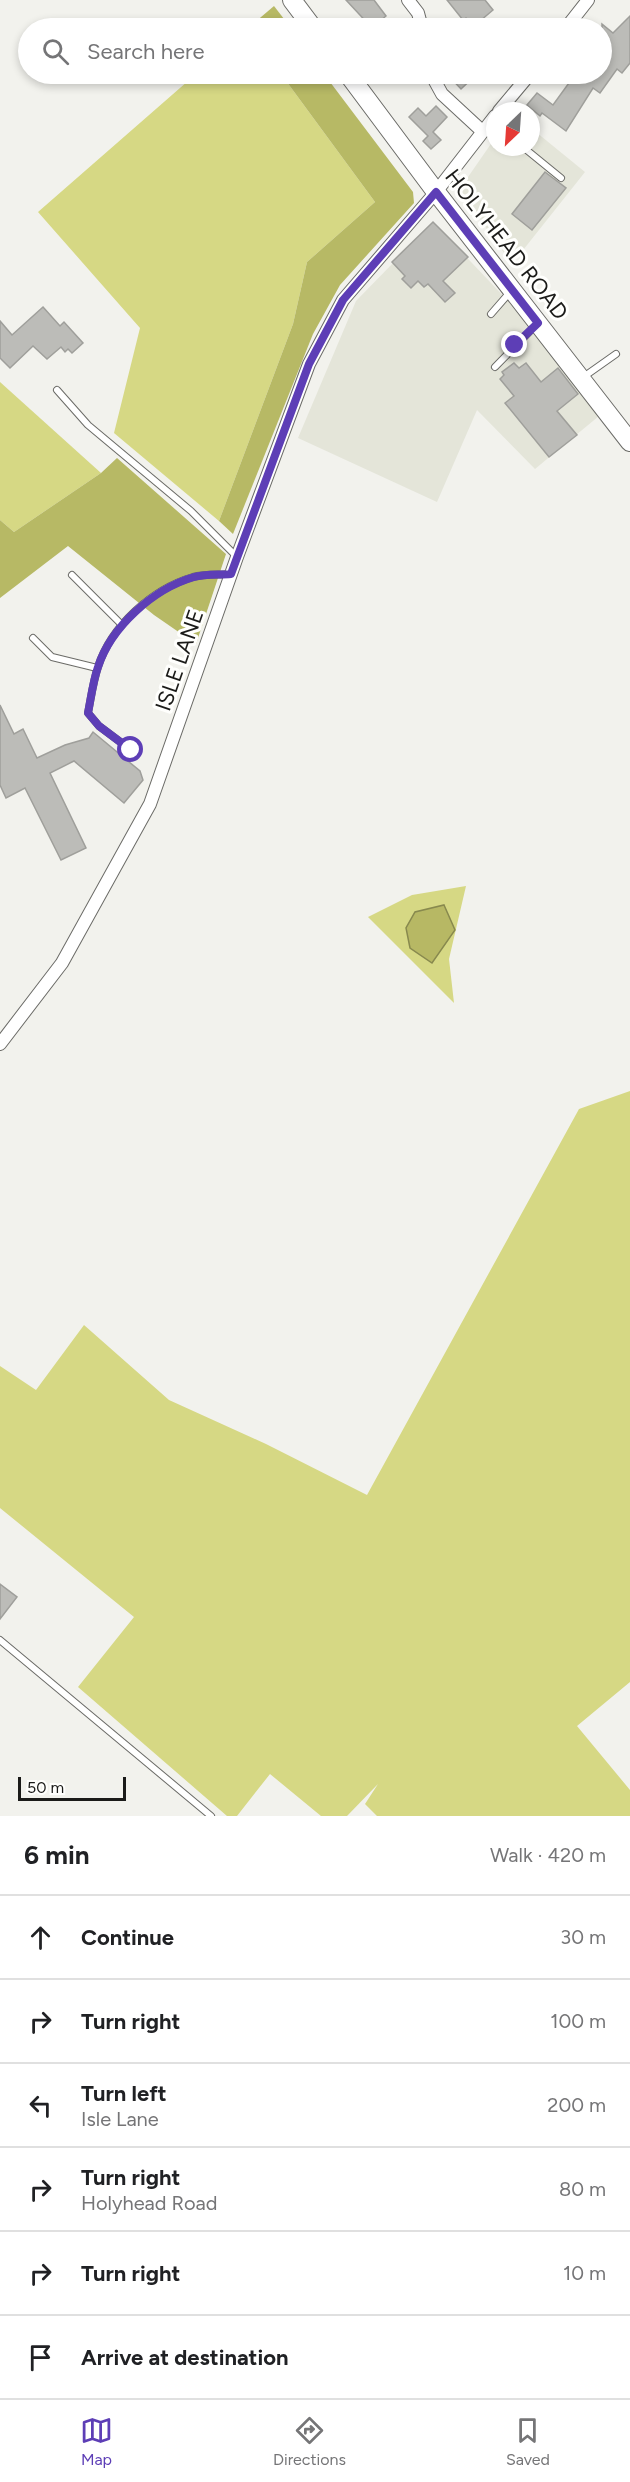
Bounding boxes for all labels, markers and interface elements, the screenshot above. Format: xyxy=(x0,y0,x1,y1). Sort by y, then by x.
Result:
search box xyxy=(18,18,612,84)
icon: search xyxy=(39,35,72,68)
text: Search here xyxy=(87,38,205,65)
north arrow xyxy=(486,102,540,156)
street label: HOLYHEAD ROAD xyxy=(439,164,574,325)
route end xyxy=(501,331,527,357)
street label: ISLE LANE xyxy=(149,606,209,715)
route start xyxy=(117,736,143,762)
scale bar xyxy=(18,1774,126,1802)
text: 50 m xyxy=(27,1778,64,1797)
text: 6 min xyxy=(24,1839,90,1871)
text: Walk · 420 m xyxy=(490,1843,606,1867)
icon: ahead xyxy=(24,1921,57,1954)
text: Continue xyxy=(81,1924,174,1951)
text: 30 m xyxy=(560,1925,606,1949)
icon: right xyxy=(24,2005,57,2038)
text: Turn right xyxy=(81,2008,180,2035)
text: 100 m xyxy=(550,2009,606,2033)
text: Turn left xyxy=(81,2080,167,2107)
icon: left xyxy=(24,2089,57,2122)
text: 200 m xyxy=(547,2093,606,2117)
text: Isle Lane xyxy=(81,2107,159,2131)
text: Turn right xyxy=(81,2164,180,2191)
icon: right xyxy=(24,2173,57,2206)
text: 80 m xyxy=(559,2177,606,2201)
text: Holyhead Road xyxy=(81,2191,218,2215)
icon: right xyxy=(24,2257,57,2290)
text: Turn right xyxy=(81,2260,180,2287)
text: 10 m xyxy=(563,2261,606,2285)
icon: arrive xyxy=(24,2341,57,2374)
text: Arrive at destination xyxy=(81,2344,289,2371)
tab: Map xyxy=(80,2414,113,2469)
tab: Directions xyxy=(273,2414,346,2469)
tab: Saved xyxy=(506,2414,550,2469)

